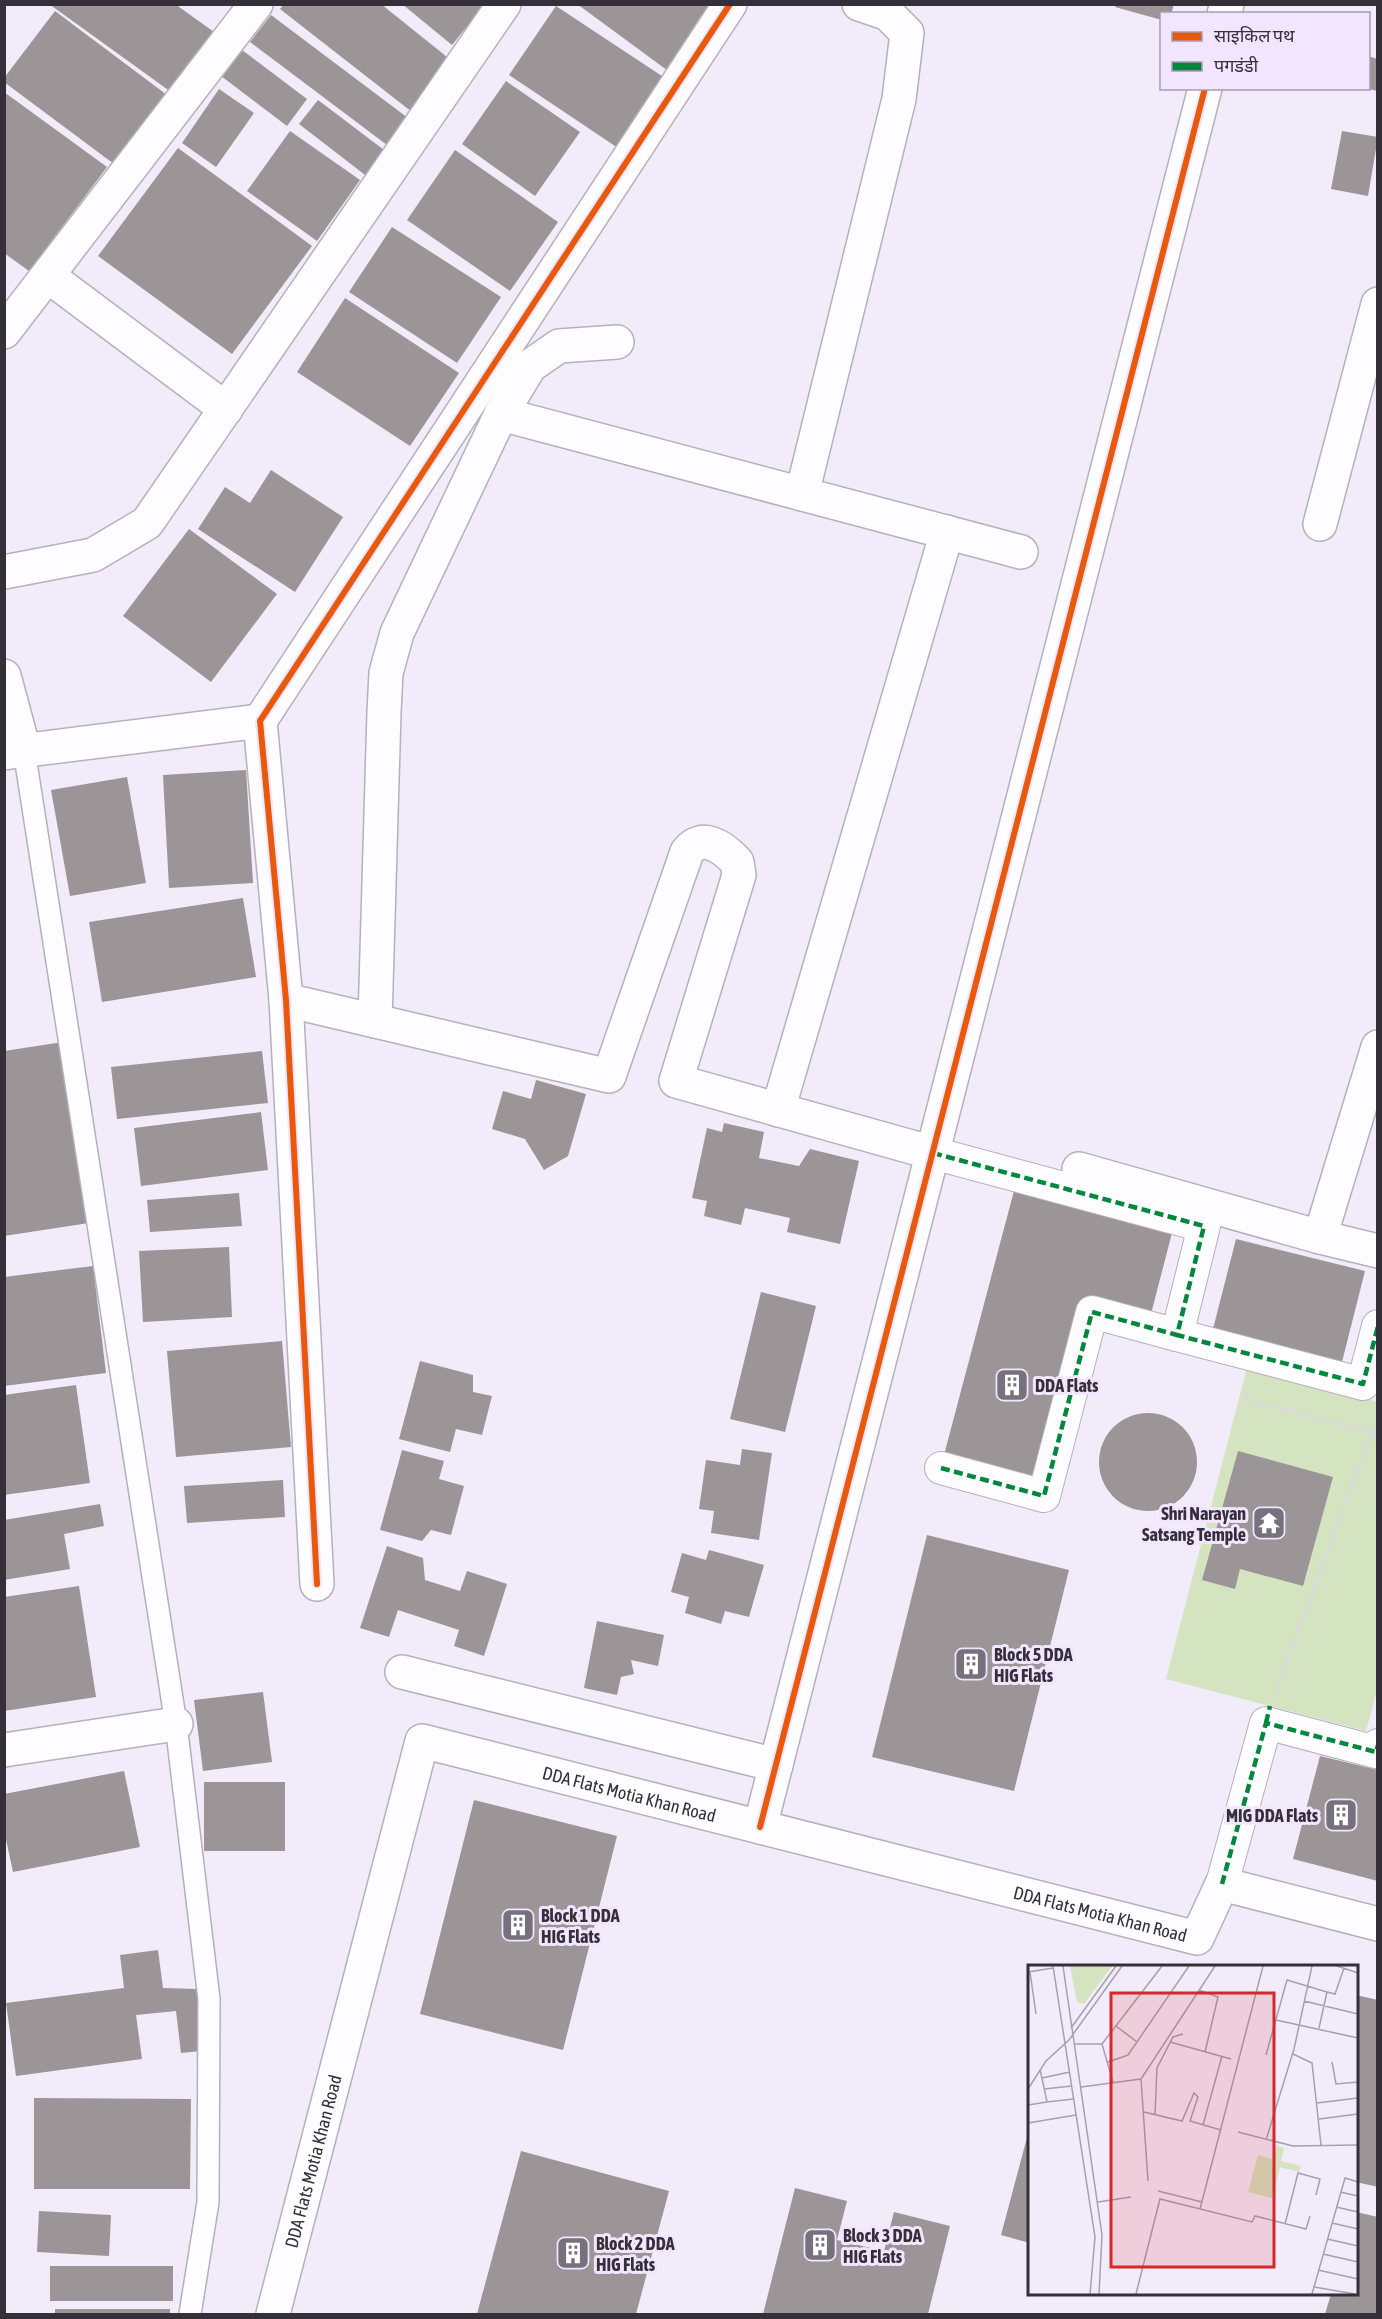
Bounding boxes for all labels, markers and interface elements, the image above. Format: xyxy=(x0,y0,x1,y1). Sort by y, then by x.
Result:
legend xyxy=(1160,12,1370,90)
text: साइकिल पथ xyxy=(1214,25,1295,46)
text: पगडंडी xyxy=(1214,55,1259,76)
building icon: DDA Flats xyxy=(994,1367,1030,1403)
place label: DDA Flats xyxy=(1035,1375,1099,1396)
place label: Shri Narayan Satsang Temple xyxy=(1142,1503,1246,1545)
temple icon: Shri Narayan Satsang Temple xyxy=(1251,1505,1287,1541)
place label: Block 5 DDA HIG Flats xyxy=(994,1644,1073,1686)
building icon: Block 5 DDA HIG Flats xyxy=(953,1646,989,1682)
street label: DDA Flats Motia Khan Road xyxy=(540,1762,718,1826)
building icon: MIG DDA Flats xyxy=(1323,1797,1359,1833)
place label: MIG DDA Flats xyxy=(1226,1805,1319,1826)
street label: DDA Flats Motia Khan Road xyxy=(1011,1881,1189,1946)
place label: Block 1 DDA HIG Flats xyxy=(541,1905,620,1947)
building icon: Block 1 DDA HIG Flats xyxy=(500,1907,536,1943)
inset map xyxy=(1028,1965,1358,2295)
street label: DDA Flats Motia Khan Road xyxy=(280,2072,345,2250)
place label: Block 3 DDA HIG Flats xyxy=(843,2225,922,2267)
building icon: Block 3 DDA HIG Flats xyxy=(802,2227,838,2263)
place label: Block 2 DDA HIG Flats xyxy=(596,2233,675,2275)
building icon: Block 2 DDA HIG Flats xyxy=(555,2235,591,2271)

